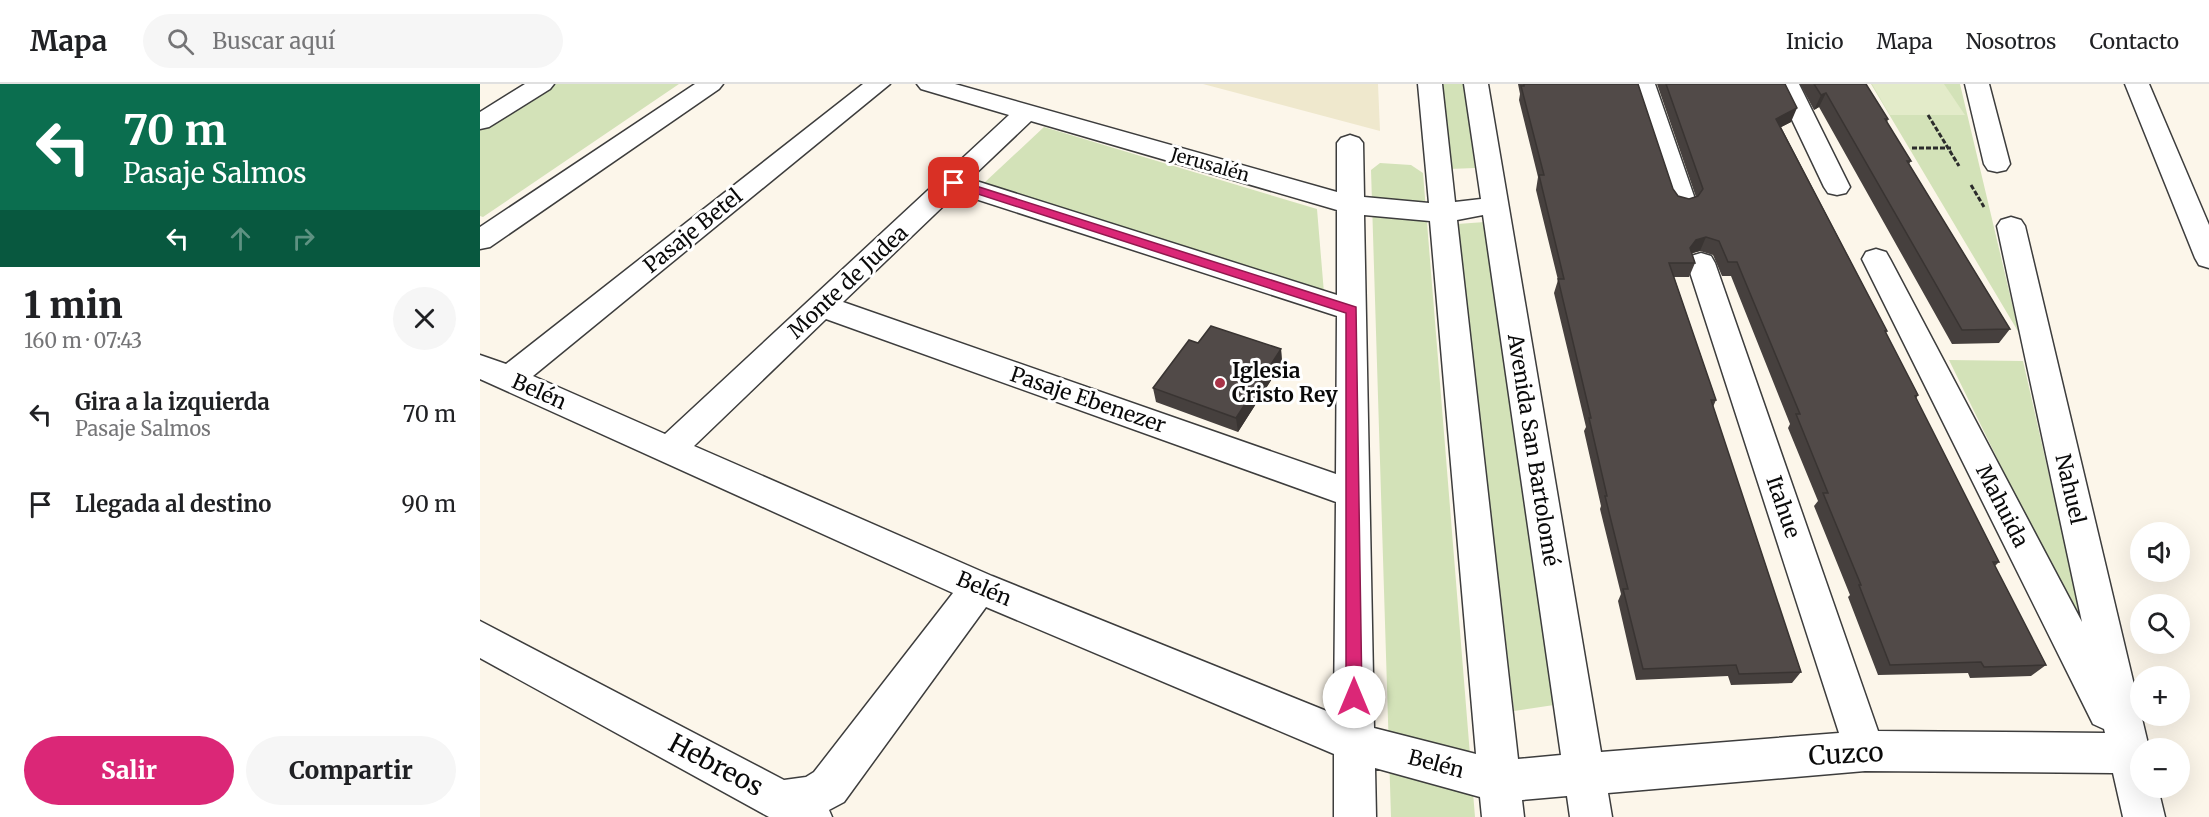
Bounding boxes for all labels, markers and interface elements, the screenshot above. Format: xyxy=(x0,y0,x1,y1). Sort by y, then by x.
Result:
search box xyxy=(143,14,563,68)
text: Mapa xyxy=(30,23,107,59)
icon: search xyxy=(164,25,197,58)
text: Buscar aquí xyxy=(212,27,335,55)
text: Inicio xyxy=(1786,28,1844,55)
text: Mapa xyxy=(1877,28,1933,55)
text: Nosotros xyxy=(1966,28,2056,55)
text: Contacto xyxy=(2089,28,2179,55)
text: 70 m xyxy=(123,104,227,156)
icon: left xyxy=(24,108,102,186)
street label: Jerusalén xyxy=(1167,142,1252,187)
text: Pasaje Salmos xyxy=(123,156,306,190)
pin xyxy=(928,157,979,208)
icon: arrive xyxy=(937,166,970,199)
street label: Pasaje Betel xyxy=(638,182,748,279)
street label: Monte de Judea xyxy=(782,219,913,344)
icon: left xyxy=(161,222,194,255)
icon: ahead xyxy=(224,222,257,255)
icon: right xyxy=(287,222,320,255)
text: 1 min xyxy=(24,283,123,328)
button: close xyxy=(393,287,456,350)
text: 160 m · 07:43 xyxy=(24,328,142,353)
street label: Avenida San Bartolomé xyxy=(1502,331,1565,568)
place label: Iglesia Cristo Rey xyxy=(1232,357,1338,408)
street label: Pasaje Ebenezer xyxy=(1007,360,1169,439)
street label: Belén xyxy=(508,368,571,415)
marker: Iglesia Cristo Rey xyxy=(1213,376,1227,390)
text: Gira a la izquierda xyxy=(75,388,270,416)
icon: left xyxy=(24,398,57,431)
text: 70 m xyxy=(403,400,456,428)
text: Pasaje Salmos xyxy=(75,416,211,441)
street label: Nahuel xyxy=(2049,451,2092,527)
street label: Mahuida xyxy=(1970,460,2035,552)
street label: Itahue xyxy=(1760,472,1807,542)
icon: arrive xyxy=(24,488,57,521)
text: Llegada al destino xyxy=(75,490,271,518)
text: 90 m xyxy=(401,490,456,518)
map controls xyxy=(2130,522,2190,798)
button: sound xyxy=(2130,522,2190,582)
street label: Belén xyxy=(953,565,1016,612)
button: search xyxy=(2130,594,2190,654)
position arrow xyxy=(1322,665,1386,729)
button: + xyxy=(2130,666,2190,726)
street label: Hebreos xyxy=(663,726,769,803)
street label: Cuzco xyxy=(1808,735,1884,772)
button: Salir xyxy=(24,736,234,805)
button: Compartir xyxy=(246,736,456,805)
button: − xyxy=(2130,738,2190,798)
street label: Belén xyxy=(1405,743,1467,784)

